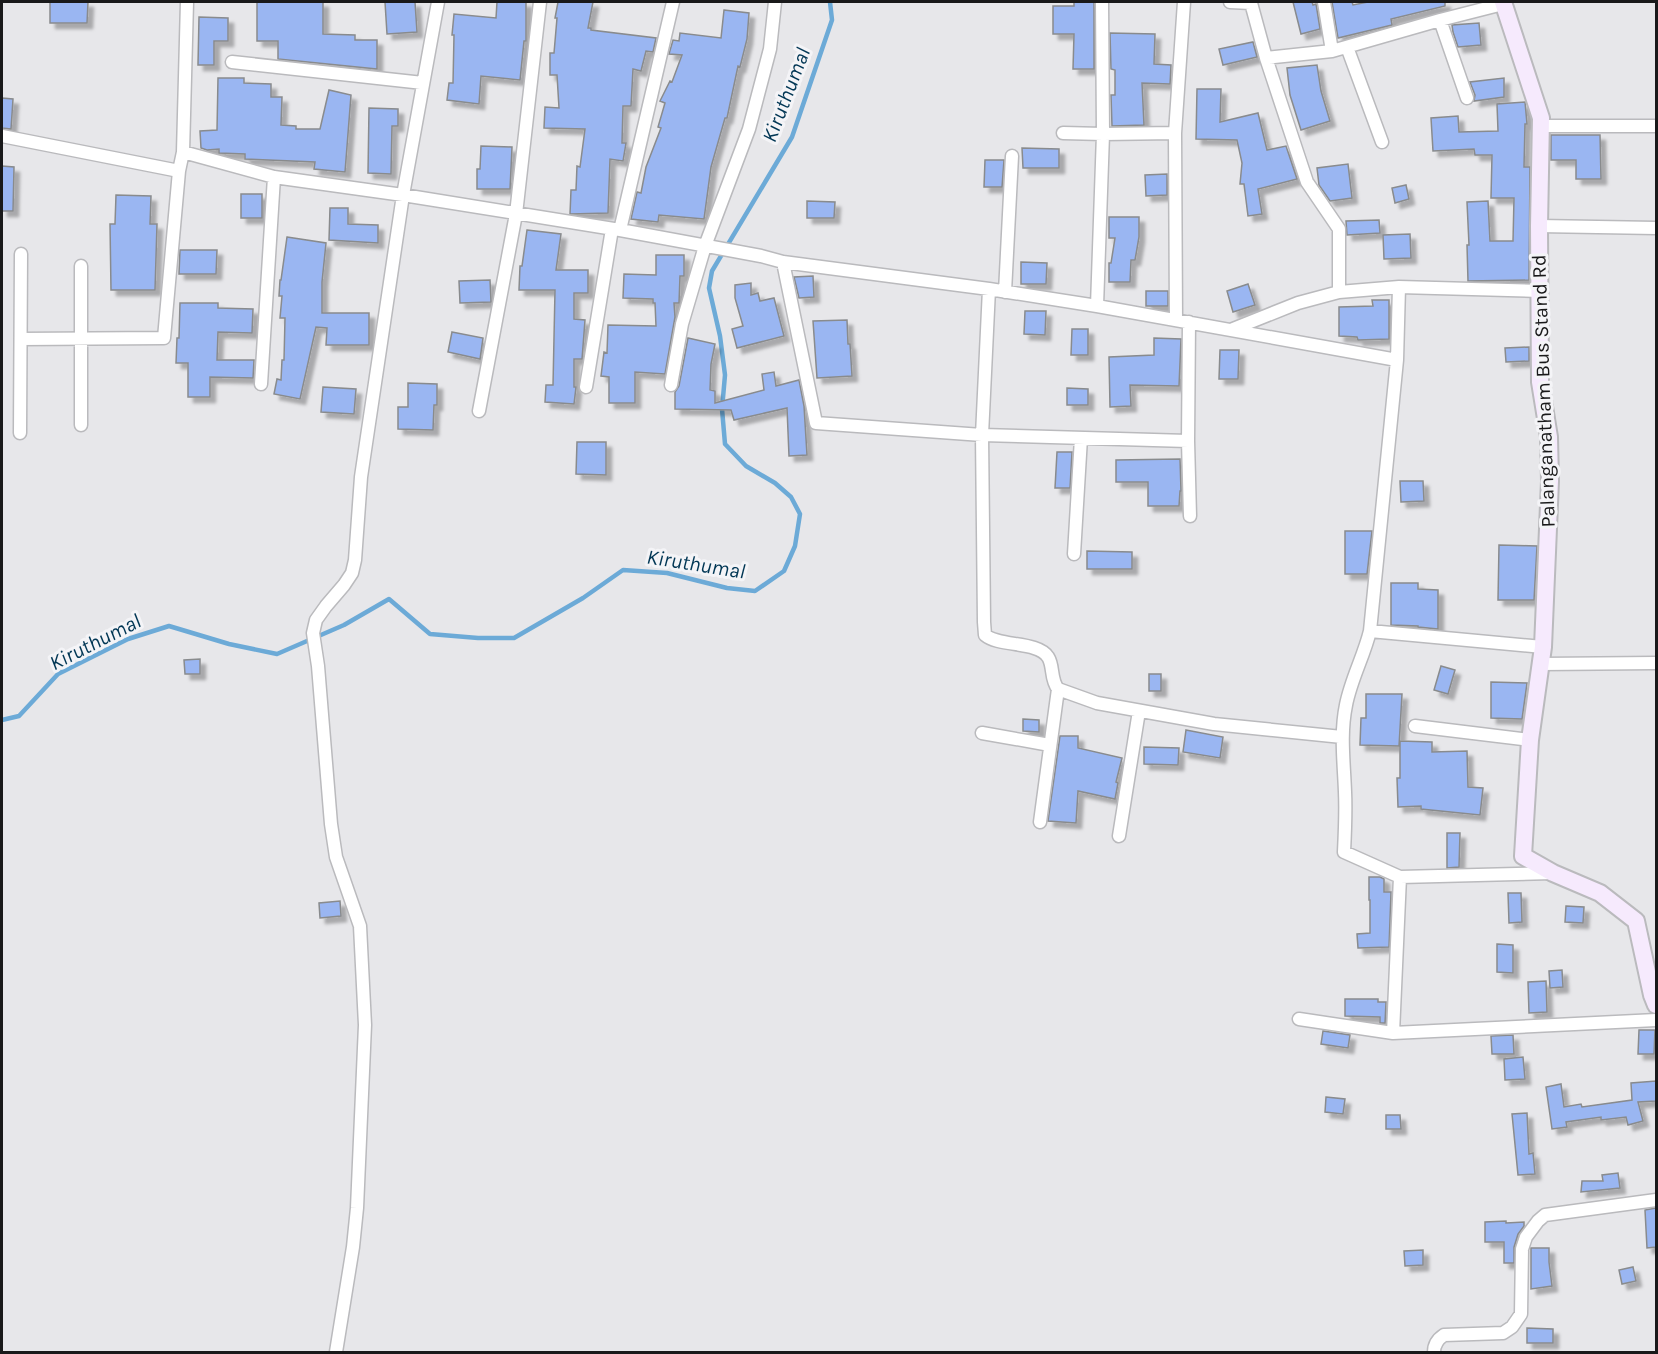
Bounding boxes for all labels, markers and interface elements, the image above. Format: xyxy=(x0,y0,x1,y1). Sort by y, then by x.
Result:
water label: Kiruthumal xyxy=(757,44,815,146)
street label: Palanganatham Bus Stand Rd xyxy=(1527,254,1560,528)
water label: Kiruthumal xyxy=(645,544,747,584)
water label: Kiruthumal xyxy=(45,609,145,675)

